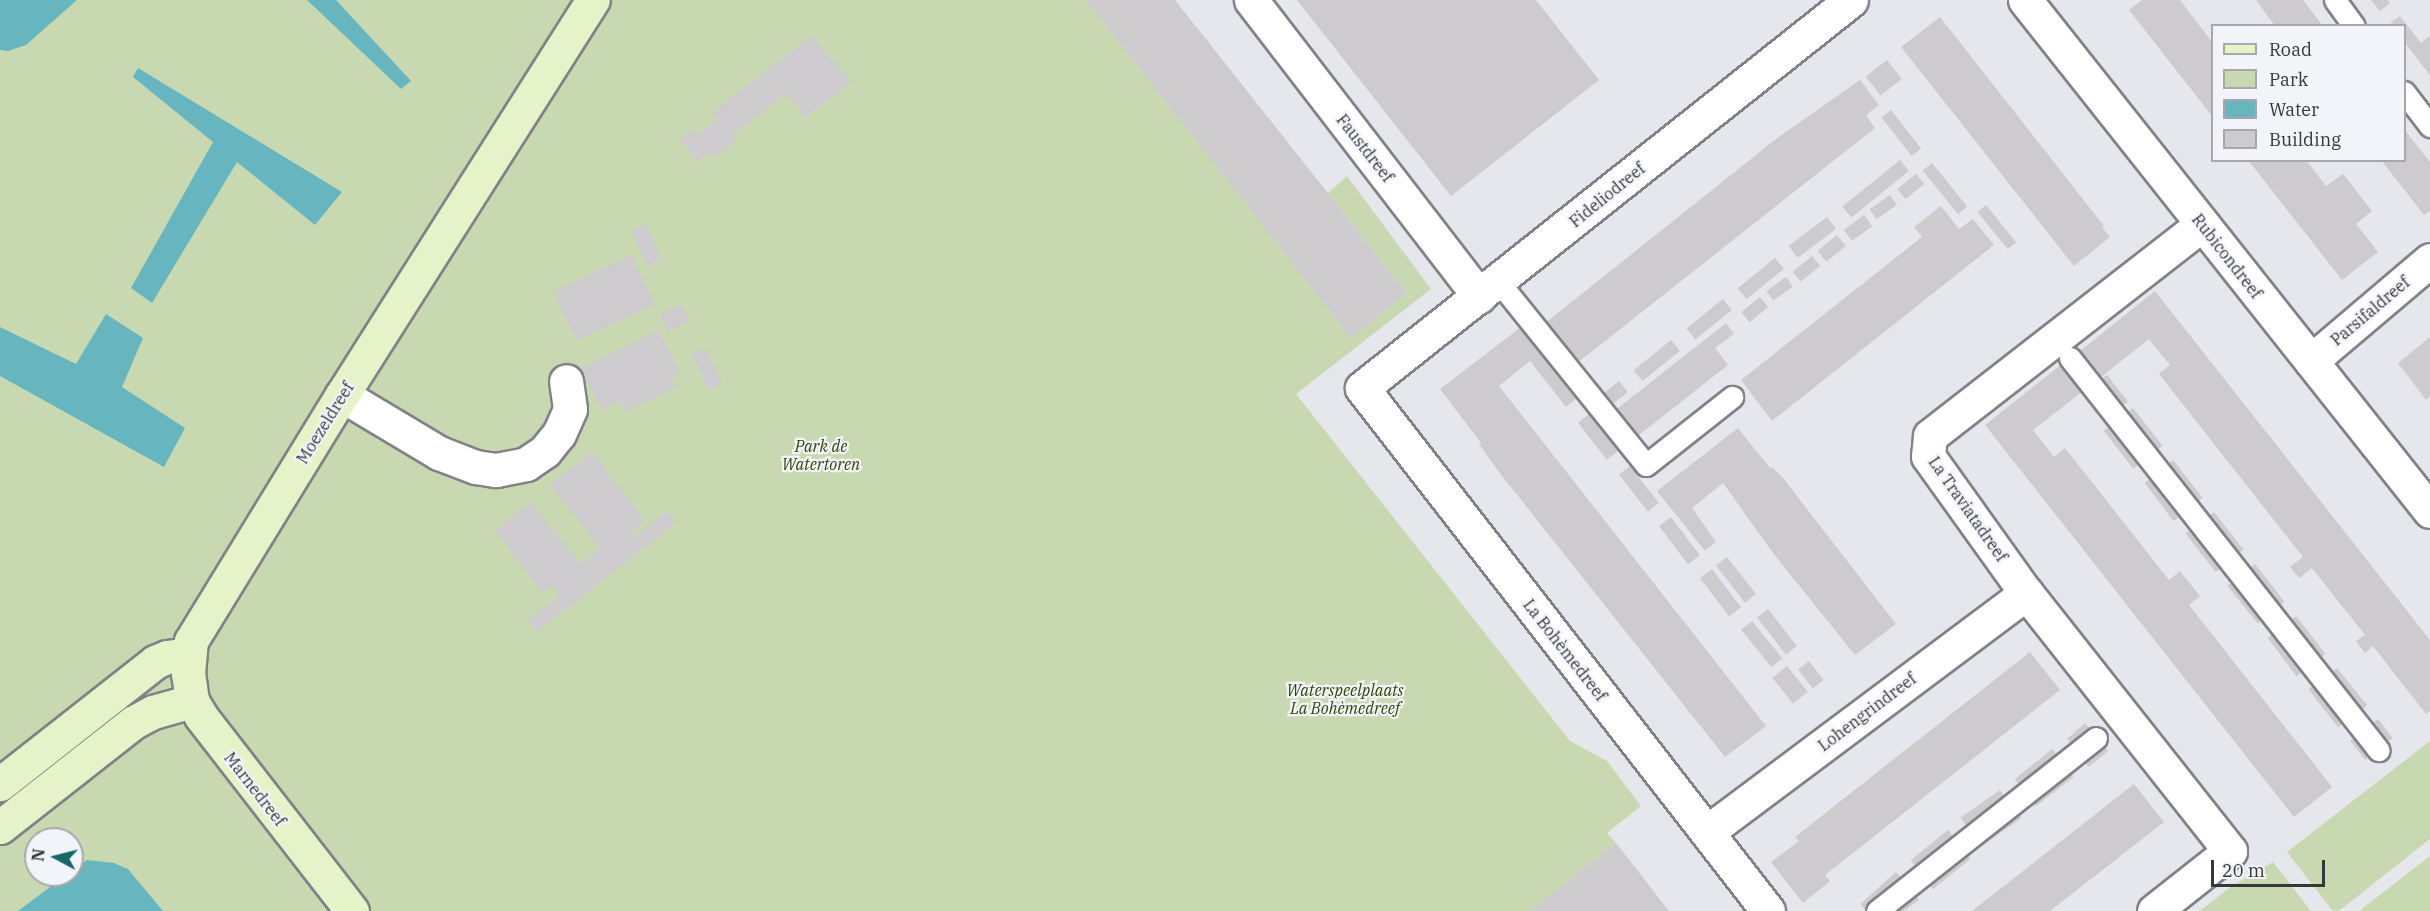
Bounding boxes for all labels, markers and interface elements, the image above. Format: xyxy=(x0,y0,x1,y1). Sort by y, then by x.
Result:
legend xyxy=(2211,24,2406,162)
text: Road xyxy=(2269,38,2312,61)
text: Park xyxy=(2269,68,2308,91)
text: Water xyxy=(2269,98,2319,121)
street label: Faustdreef xyxy=(1333,110,1397,186)
text: Building xyxy=(2269,128,2341,151)
street label: Fideliodreef xyxy=(1565,159,1649,231)
street label: Rubicondreef xyxy=(2188,210,2266,302)
street label: Parsifaldreef xyxy=(2327,273,2413,349)
street label: Moezeldreef xyxy=(292,379,358,467)
park label: Park de Watertoren xyxy=(782,436,860,474)
street label: La Traviatadreef xyxy=(1925,453,2011,565)
street label: La Bohèmedreef xyxy=(1519,595,1611,705)
street label: Lohengrindreef xyxy=(1814,669,1920,755)
park label: Waterspeelplaats La Bohèmedreef xyxy=(1287,680,1403,718)
street label: Marnedreef xyxy=(220,748,290,830)
north arrow xyxy=(24,827,84,887)
text: N xyxy=(27,848,49,863)
scale bar xyxy=(2214,848,2328,886)
text: 20 m xyxy=(2222,859,2265,882)

